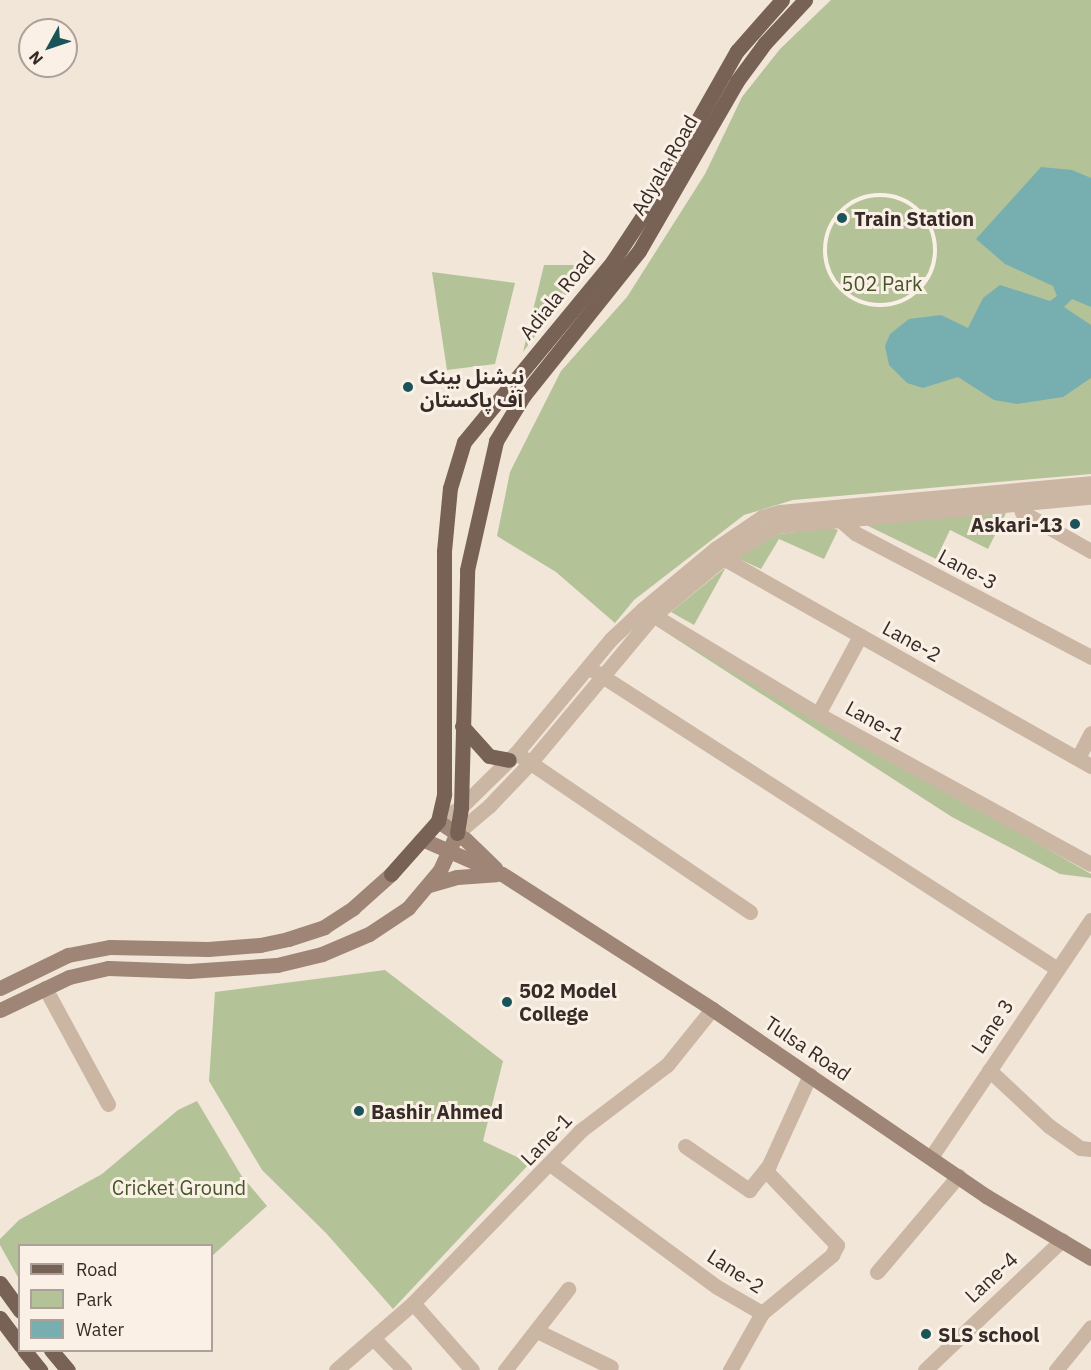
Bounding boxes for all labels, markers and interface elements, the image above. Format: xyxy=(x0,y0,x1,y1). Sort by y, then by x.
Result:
north arrow xyxy=(18,18,78,78)
text: N xyxy=(24,47,47,69)
street label: Adyala Road xyxy=(626,111,702,219)
place label: Train Station xyxy=(854,206,974,230)
marker: Train Station xyxy=(835,211,849,225)
street label: Adiala Road xyxy=(514,246,600,344)
park label: 502 Park xyxy=(841,271,923,295)
place label: نیشنل بینک آف پاکستان xyxy=(420,364,524,411)
marker: نیشنل بینک آف پاکستان xyxy=(401,380,415,394)
place label: Askari-13 xyxy=(970,512,1063,536)
marker: Askari-13 xyxy=(1068,517,1082,531)
street label: Lane-3 xyxy=(934,544,1002,594)
street label: Lane-2 xyxy=(879,615,945,667)
street label: Lane-1 xyxy=(842,695,908,747)
place label: 502 Model College xyxy=(519,978,617,1025)
street label: Lane 3 xyxy=(966,994,1018,1058)
marker: 502 Model College xyxy=(500,995,514,1009)
street label: Tulsa Road xyxy=(761,1011,855,1085)
place label: Bashir Ahmed xyxy=(371,1099,503,1123)
marker: Bashir Ahmed xyxy=(352,1104,366,1118)
street label: Lane-1 xyxy=(515,1108,577,1170)
park label: Cricket Ground xyxy=(112,1175,246,1199)
legend xyxy=(18,1244,213,1352)
street label: Lane-2 xyxy=(703,1244,769,1298)
street label: Lane-4 xyxy=(960,1247,1022,1307)
text: Road xyxy=(76,1258,117,1281)
text: Park xyxy=(76,1288,112,1311)
text: Water xyxy=(76,1318,124,1341)
place label: SLS school xyxy=(938,1322,1039,1346)
marker: SLS school xyxy=(919,1327,933,1341)

